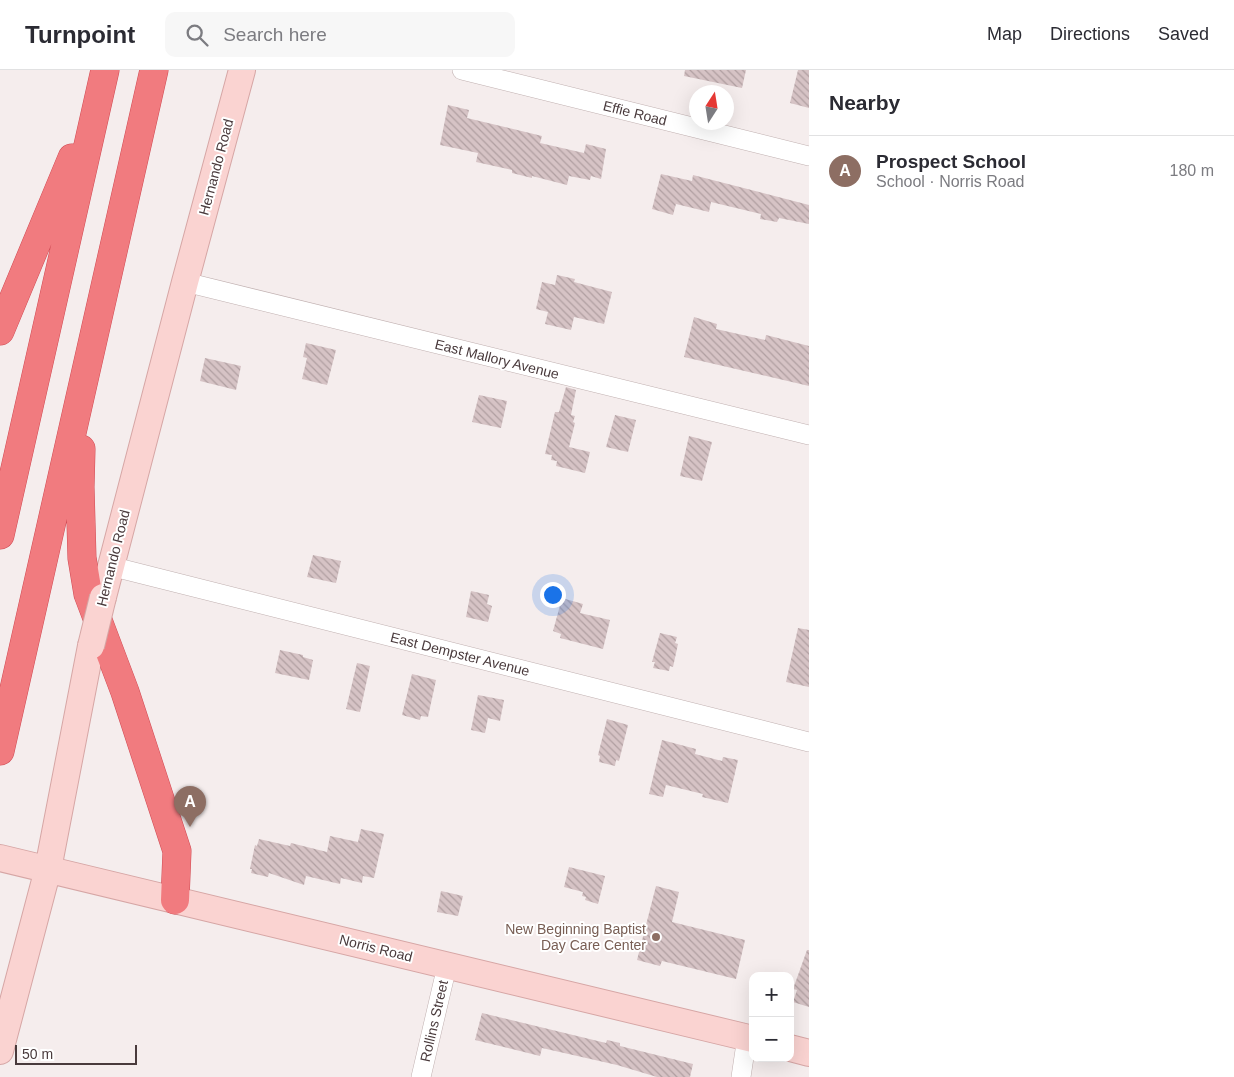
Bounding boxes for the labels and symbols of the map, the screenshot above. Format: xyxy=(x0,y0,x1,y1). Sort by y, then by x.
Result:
north arrow xyxy=(689,85,734,130)
street label: Effie Road xyxy=(601,97,669,129)
street label: Hernando Road xyxy=(195,117,237,217)
street label: East Mallory Avenue xyxy=(433,336,561,382)
street label: Hernando Road xyxy=(93,508,133,608)
your location xyxy=(540,582,566,608)
street label: East Dempster Avenue xyxy=(389,629,531,679)
pin: A xyxy=(174,786,206,827)
place label: New Beginning Baptist Day Care Center xyxy=(505,921,646,953)
street label: Norris Road xyxy=(338,931,414,965)
marker: New Beginning Baptist Day Care Center xyxy=(650,931,662,943)
street label: Rollins Street xyxy=(417,979,451,1063)
scale bar xyxy=(15,1042,138,1065)

